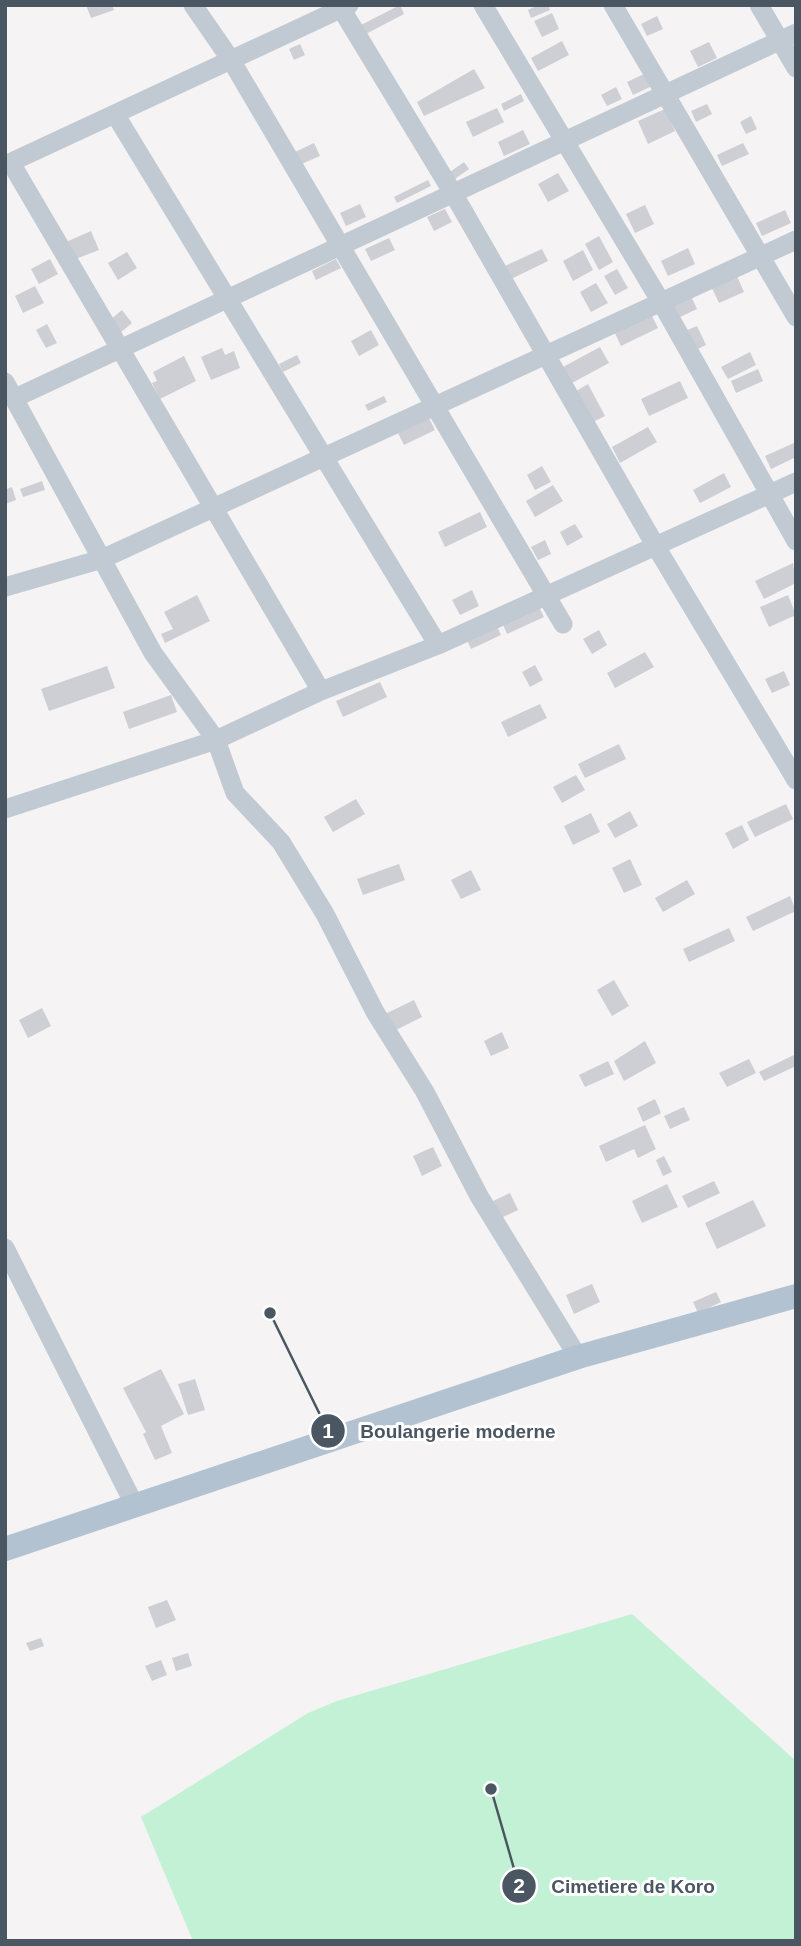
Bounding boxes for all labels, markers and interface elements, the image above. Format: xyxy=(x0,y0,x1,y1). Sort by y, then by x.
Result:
callout: Boulangerie moderne xyxy=(311,1411,569,1451)
text: 1 xyxy=(322,1419,334,1442)
text: Boulangerie moderne xyxy=(360,1421,556,1442)
callout: Cimetiere de Koro xyxy=(502,1866,728,1906)
text: 2 xyxy=(513,1874,525,1897)
text: Cimetiere de Koro xyxy=(551,1876,715,1897)

